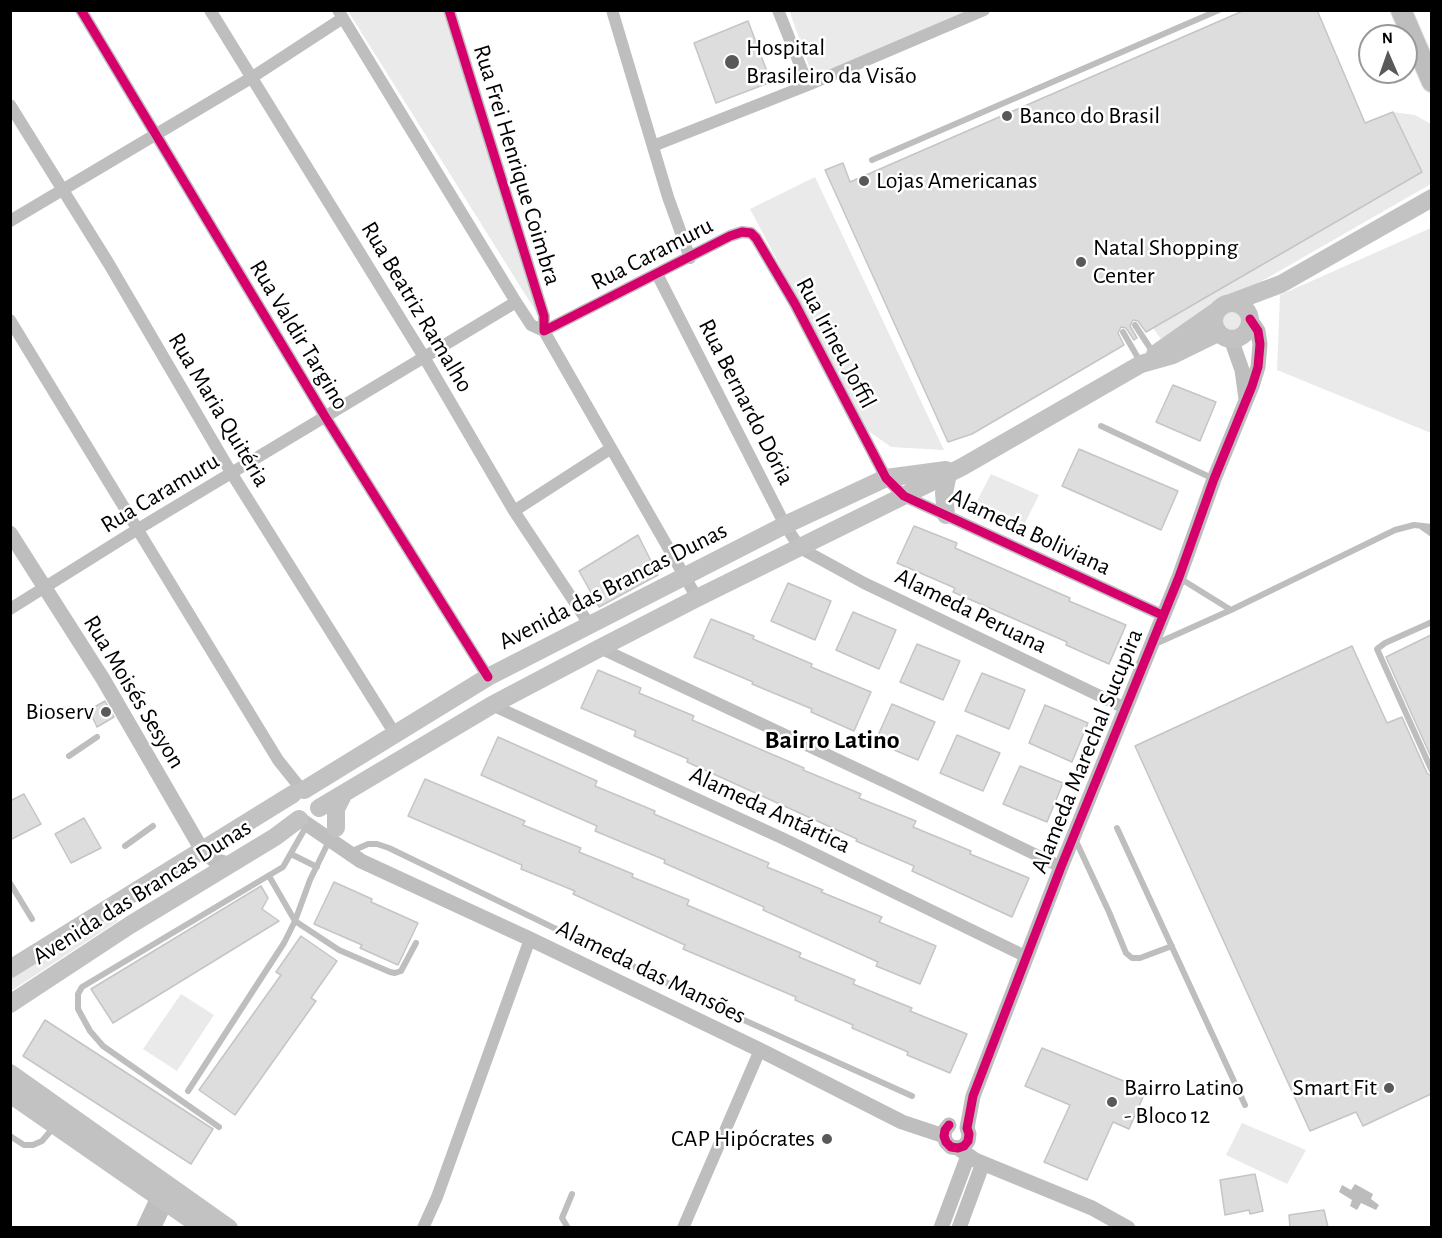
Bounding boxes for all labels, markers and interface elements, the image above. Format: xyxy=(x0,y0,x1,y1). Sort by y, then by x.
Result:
north arrow xyxy=(1358,24,1418,84)
text: N xyxy=(1382,30,1393,46)
place label: Hospital Brasileiro da Visão xyxy=(746,34,917,90)
street label: Rua Frei Henrique Coimbra xyxy=(467,41,567,289)
marker: Hospital Brasileiro da Visão xyxy=(723,53,741,71)
place label: Banco do Brasil xyxy=(1019,102,1160,130)
marker: Banco do Brasil xyxy=(1000,109,1014,123)
place label: Lojas Americanas xyxy=(876,167,1037,195)
marker: Lojas Americanas xyxy=(857,174,871,188)
street label: Rua Caramuru xyxy=(586,211,718,297)
street label: Rua Beatriz Ramalho xyxy=(355,216,479,398)
place label: Natal Shopping Center xyxy=(1093,234,1238,290)
street label: Rua Valdir Targino xyxy=(243,255,355,415)
marker: Natal Shopping Center xyxy=(1074,255,1088,269)
street label: Rua Irineu Joffil xyxy=(789,273,883,413)
street label: Rua Bernardo Dória xyxy=(692,314,800,490)
street label: Rua Maria Quitéria xyxy=(162,328,276,492)
street label: Rua Caramuru xyxy=(96,446,224,540)
street label: Alameda Boliviana xyxy=(945,482,1115,582)
street label: Avenida das Brancas Dunas xyxy=(494,516,732,656)
street label: Alameda Peruana xyxy=(890,562,1052,660)
street label: Rua Moisés Sesyon xyxy=(77,610,191,774)
street label: Alameda Marechal Sucupira xyxy=(1025,625,1149,877)
place label: Bioserv xyxy=(25,698,94,726)
marker: Bioserv xyxy=(99,705,113,719)
district label: Bairro Latino xyxy=(764,724,900,756)
street label: Alameda Antártica xyxy=(685,760,855,860)
street label: Avenida das Brancas Dunas xyxy=(27,813,257,971)
street label: Alameda das Mansões xyxy=(552,914,750,1030)
place label: Bairro Latino - Bloco 12 xyxy=(1124,1074,1244,1130)
place label: Smart Fit xyxy=(1293,1074,1377,1102)
marker: Smart Fit xyxy=(1382,1081,1396,1095)
marker: Bairro Latino - Bloco 12 xyxy=(1105,1095,1119,1109)
place label: CAP Hipócrates xyxy=(671,1125,815,1153)
marker: CAP Hipócrates xyxy=(820,1132,834,1146)

